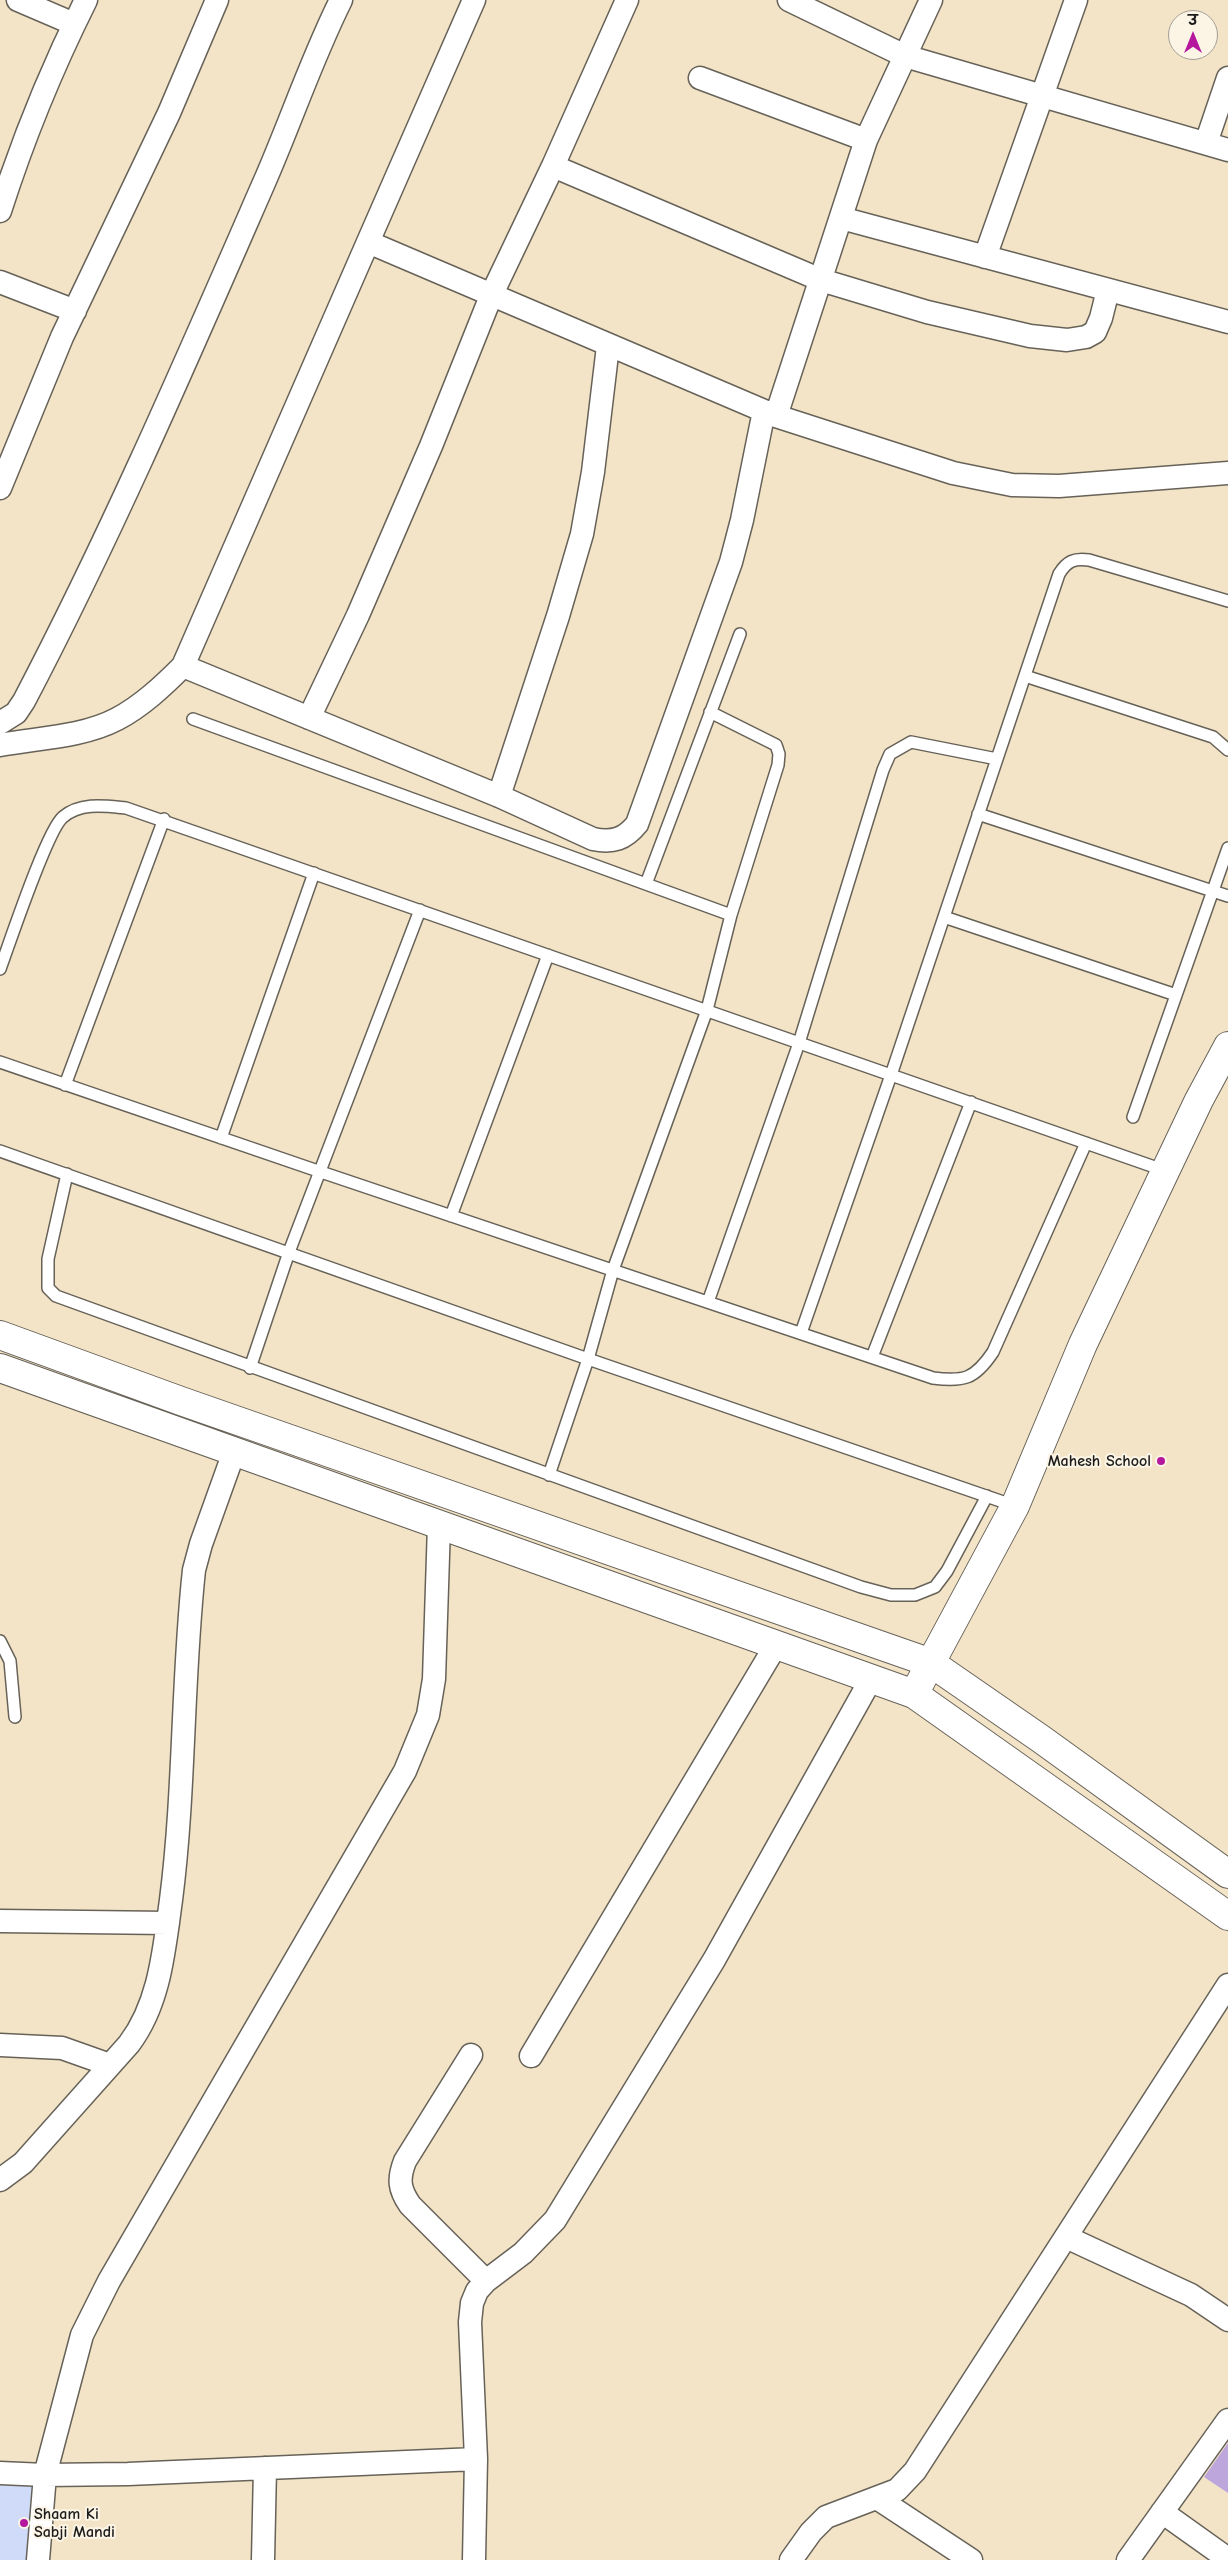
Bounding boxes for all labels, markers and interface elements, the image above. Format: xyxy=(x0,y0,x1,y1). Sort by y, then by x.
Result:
north arrow xyxy=(1168,10,1218,60)
text: उ xyxy=(1188,12,1198,29)
place label: Mahesh School xyxy=(1048,1451,1151,1471)
marker: Mahesh School xyxy=(1155,1455,1167,1467)
place label: Shaam Ki Sabji Mandi xyxy=(34,2504,115,2542)
marker: Shaam Ki Sabji Mandi xyxy=(18,2517,30,2529)

